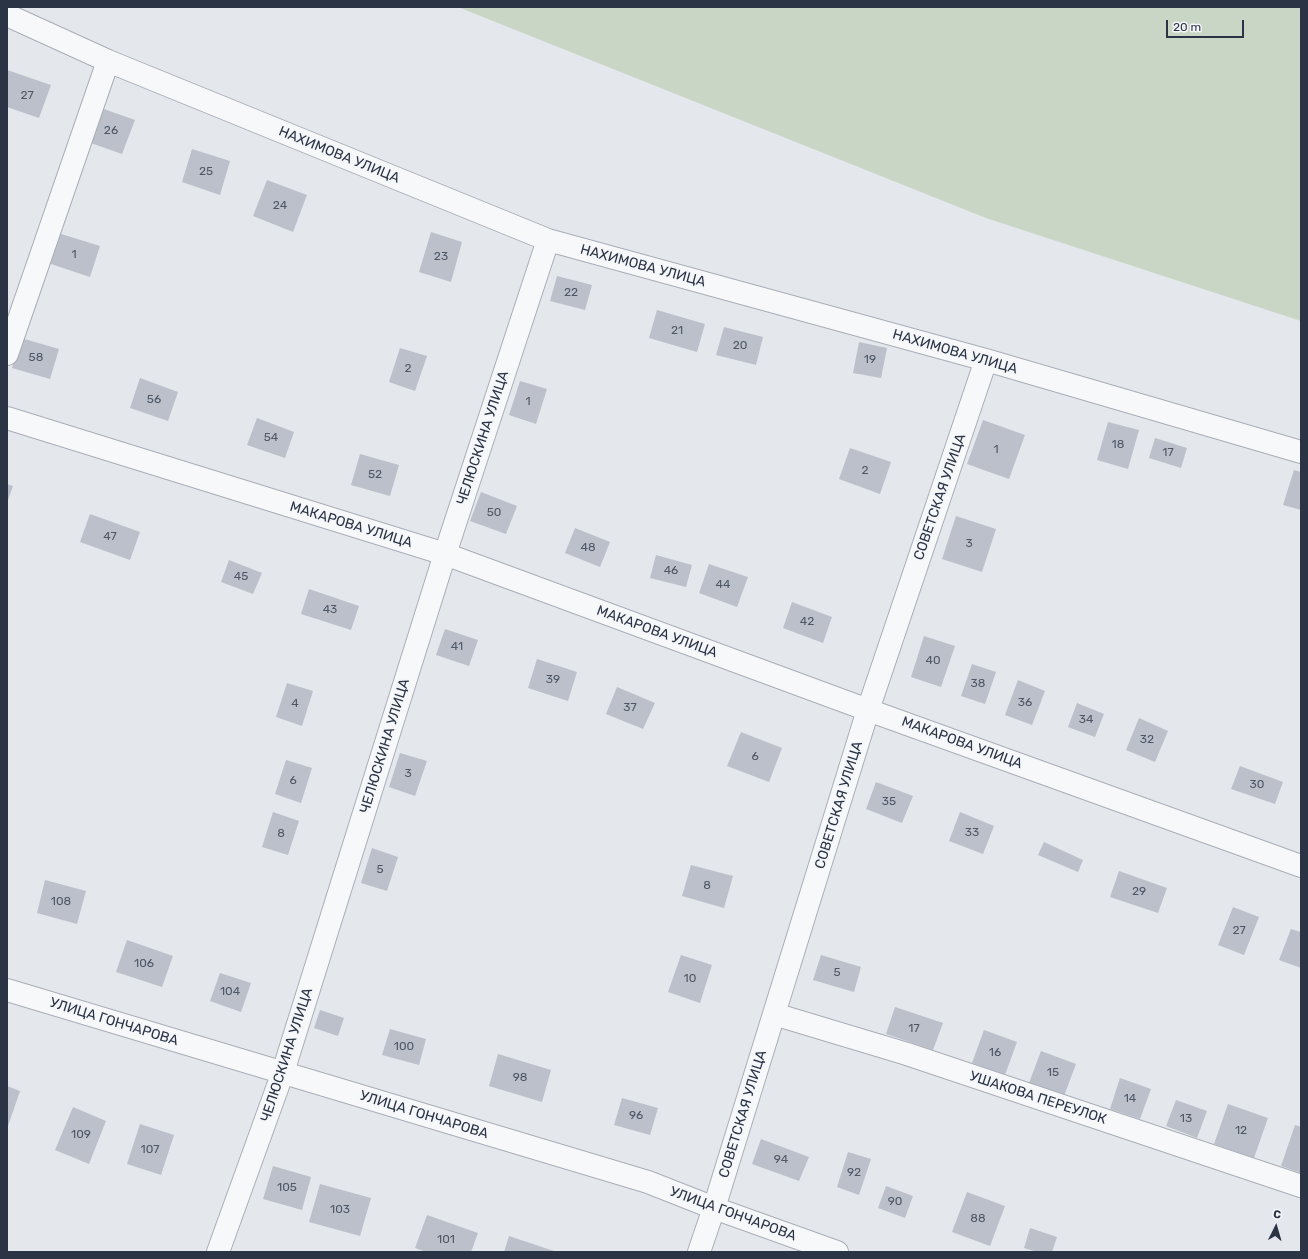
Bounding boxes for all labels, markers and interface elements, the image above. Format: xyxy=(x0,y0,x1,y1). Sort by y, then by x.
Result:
scale bar xyxy=(1168,12,1246,38)
text: 20 m xyxy=(1173,20,1201,34)
house number: 27 xyxy=(20,89,34,103)
street label: НАХИМОВА УЛИЦА xyxy=(276,123,402,187)
house number: 26 xyxy=(104,124,118,138)
house number: 25 xyxy=(199,165,213,179)
house number: 24 xyxy=(273,199,287,213)
street label: НАХИМОВА УЛИЦА xyxy=(578,241,708,291)
house number: 1 xyxy=(71,248,77,262)
house number: 23 xyxy=(434,250,448,264)
house number: 22 xyxy=(564,286,578,300)
house number: 21 xyxy=(671,324,683,338)
street label: НАХИМОВА УЛИЦА xyxy=(891,326,1019,378)
house number: 20 xyxy=(733,339,747,353)
house number: 58 xyxy=(29,351,43,365)
house number: 19 xyxy=(864,353,876,367)
house number: 2 xyxy=(404,362,412,376)
street label: ЧЕЛЮСКИНА УЛИЦА xyxy=(453,369,513,507)
house number: 56 xyxy=(147,393,161,407)
house number: 1 xyxy=(525,395,531,409)
house number: 54 xyxy=(264,431,278,445)
street label: СОВЕТСКАЯ УЛИЦА xyxy=(910,431,970,563)
house number: 18 xyxy=(1112,438,1124,452)
house number: 1 xyxy=(993,443,999,457)
house number: 17 xyxy=(1162,446,1174,460)
house number: 2 xyxy=(861,464,869,478)
house number: 52 xyxy=(368,468,382,482)
street label: МАКАРОВА УЛИЦА xyxy=(288,498,414,552)
house number: 50 xyxy=(487,506,501,520)
house number: 47 xyxy=(103,530,117,544)
house number: 3 xyxy=(965,537,973,551)
house number: 48 xyxy=(580,541,596,555)
house number: 46 xyxy=(664,564,678,578)
house number: 45 xyxy=(234,570,248,584)
house number: 44 xyxy=(716,578,730,592)
street label: МАКАРОВА УЛИЦА xyxy=(594,602,720,662)
house number: 43 xyxy=(323,603,337,617)
house number: 42 xyxy=(800,615,814,629)
house number: 41 xyxy=(451,640,463,654)
house number: 40 xyxy=(925,654,941,668)
house number: 39 xyxy=(546,673,560,687)
street label: ЧЕЛЮСКИНА УЛИЦА xyxy=(356,677,414,815)
house number: 38 xyxy=(971,677,985,691)
house number: 36 xyxy=(1018,696,1032,710)
house number: 4 xyxy=(291,697,299,711)
house number: 37 xyxy=(623,701,637,715)
street label: МАКАРОВА УЛИЦА xyxy=(899,713,1025,773)
house number: 34 xyxy=(1079,713,1093,727)
house number: 32 xyxy=(1140,733,1154,747)
street label: СОВЕТСКАЯ УЛИЦА xyxy=(812,739,866,871)
house number: 6 xyxy=(751,750,759,764)
house number: 3 xyxy=(404,767,412,781)
house number: 6 xyxy=(289,774,297,788)
house number: 30 xyxy=(1250,778,1264,792)
house number: 35 xyxy=(882,795,896,809)
house number: 33 xyxy=(965,826,979,840)
house number: 8 xyxy=(277,827,285,841)
house number: 5 xyxy=(376,863,384,877)
house number: 8 xyxy=(703,879,711,893)
house number: 29 xyxy=(1132,885,1146,899)
house number: 108 xyxy=(51,895,71,909)
house number: 27 xyxy=(1232,924,1246,938)
house number: 106 xyxy=(134,957,154,971)
house number: 5 xyxy=(833,966,841,980)
house number: 10 xyxy=(684,972,696,986)
house number: 104 xyxy=(220,985,240,999)
street label: ЧЕЛЮСКИНА УЛИЦА xyxy=(257,986,317,1124)
street label: УЛИЦА ГОНЧАРОВА xyxy=(48,994,180,1050)
house number: 17 xyxy=(908,1022,920,1036)
house number: 100 xyxy=(394,1040,414,1054)
house number: 16 xyxy=(989,1046,1001,1060)
street label: СОВЕТСКАЯ УЛИЦА xyxy=(716,1048,770,1180)
house number: 15 xyxy=(1047,1066,1059,1080)
street label: УШАКОВА ПЕРЕУЛОК xyxy=(967,1068,1109,1128)
house number: 98 xyxy=(513,1071,527,1085)
street label: УЛИЦА ГОНЧАРОВА xyxy=(358,1087,490,1143)
house number: 14 xyxy=(1124,1092,1136,1106)
house number: 96 xyxy=(629,1109,643,1123)
house number: 13 xyxy=(1180,1112,1192,1126)
house number: 12 xyxy=(1235,1124,1247,1138)
house number: 109 xyxy=(71,1128,91,1142)
house number: 107 xyxy=(141,1143,159,1157)
house number: 94 xyxy=(774,1153,788,1167)
house number: 92 xyxy=(847,1166,861,1180)
house number: 105 xyxy=(277,1181,297,1195)
street label: УЛИЦА ГОНЧАРОВА xyxy=(667,1183,799,1245)
house number: 90 xyxy=(888,1195,902,1209)
house number: 103 xyxy=(330,1203,350,1217)
north arrow xyxy=(1256,1207,1296,1247)
text: С xyxy=(1273,1208,1282,1221)
house number: 88 xyxy=(970,1212,986,1226)
house number: 101 xyxy=(437,1233,455,1247)

